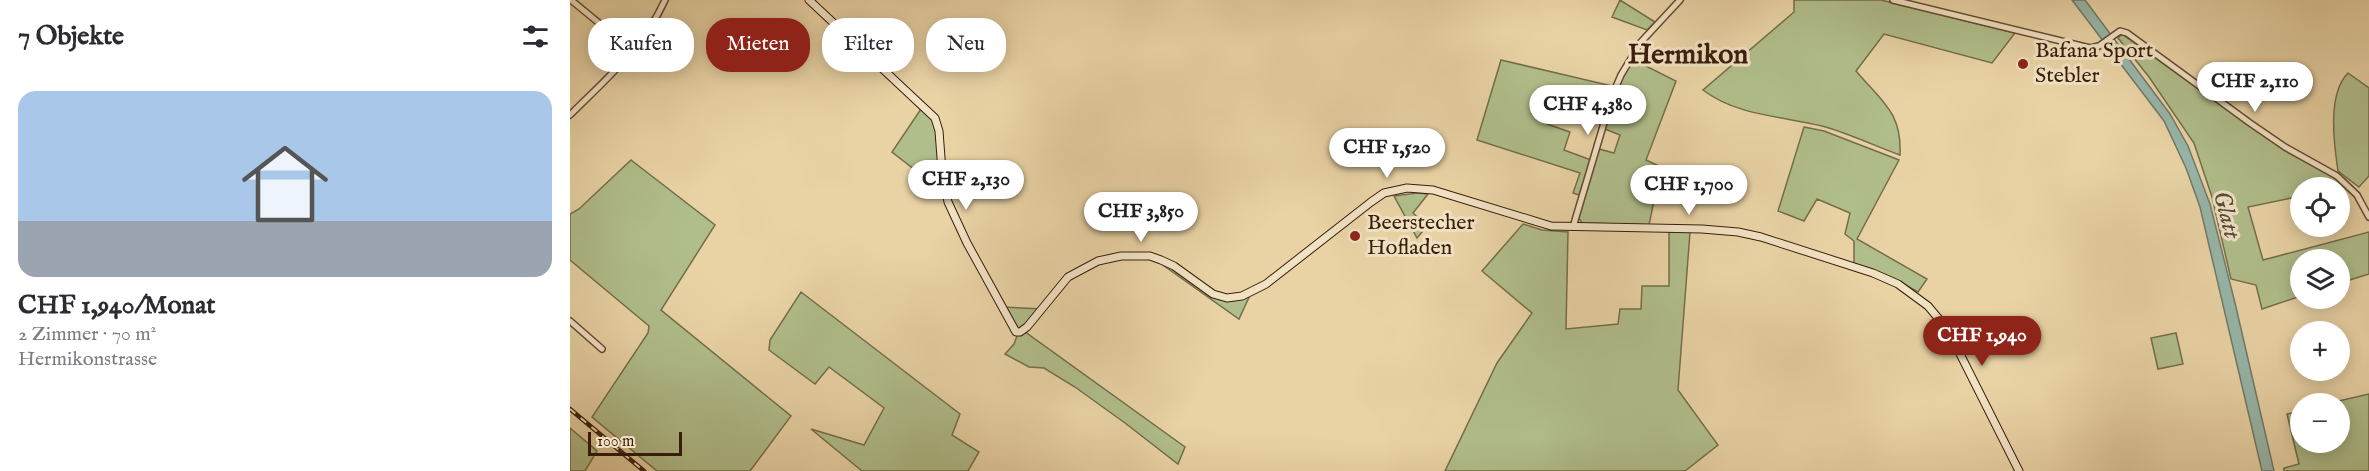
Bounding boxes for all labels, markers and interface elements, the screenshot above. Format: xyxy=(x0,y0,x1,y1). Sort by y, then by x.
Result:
chip: Kaufen xyxy=(588,18,694,72)
chip: Mieten xyxy=(706,18,810,72)
chip: Filter xyxy=(822,18,914,72)
chip: Neu xyxy=(926,18,1006,72)
text: 7 Objekte xyxy=(18,20,124,53)
icon: filters xyxy=(519,20,552,53)
place label: Bafana Sport Stebler xyxy=(2035,37,2154,90)
district label: Hermikon xyxy=(1628,38,1748,73)
marker: Bafana Sport Stebler xyxy=(2016,57,2030,71)
pin: CHF 2,110 xyxy=(2186,62,2324,113)
text: CHF 2,110 xyxy=(2211,69,2299,94)
pin: CHF 4,380 xyxy=(1519,85,1657,136)
text: CHF 4,380 xyxy=(1543,92,1633,117)
pin: CHF 1,520 xyxy=(1318,128,1456,179)
icon: home xyxy=(231,130,339,238)
text: CHF 1,520 xyxy=(1343,135,1431,160)
pin: CHF 2,130 xyxy=(897,160,1035,211)
pin: CHF 1,700 xyxy=(1620,165,1758,216)
text: CHF 2,130 xyxy=(922,167,1010,192)
text: CHF 1,700 xyxy=(1644,172,1734,197)
map controls xyxy=(2290,177,2350,453)
button: locate xyxy=(2290,177,2350,237)
water label: Glatt xyxy=(2205,188,2248,244)
pin: CHF 3,850 xyxy=(1072,192,1210,243)
text: CHF 3,850 xyxy=(1098,199,1184,224)
place label: Beerstecher Hofladen xyxy=(1367,209,1474,262)
marker: Beerstecher Hofladen xyxy=(1348,229,1362,243)
button: layers xyxy=(2290,249,2350,309)
text: CHF 1,940/Monat xyxy=(18,289,215,322)
pin: CHF 1,940 xyxy=(1913,316,2051,367)
button: + xyxy=(2290,321,2350,381)
text: 2 Zimmer · 70 m² xyxy=(18,322,156,347)
text: CHF 1,940 xyxy=(1937,323,2027,348)
text: Hermikonstrasse xyxy=(18,347,157,372)
button: − xyxy=(2290,393,2350,453)
scale bar xyxy=(588,429,682,456)
text: 100 m xyxy=(597,432,634,452)

